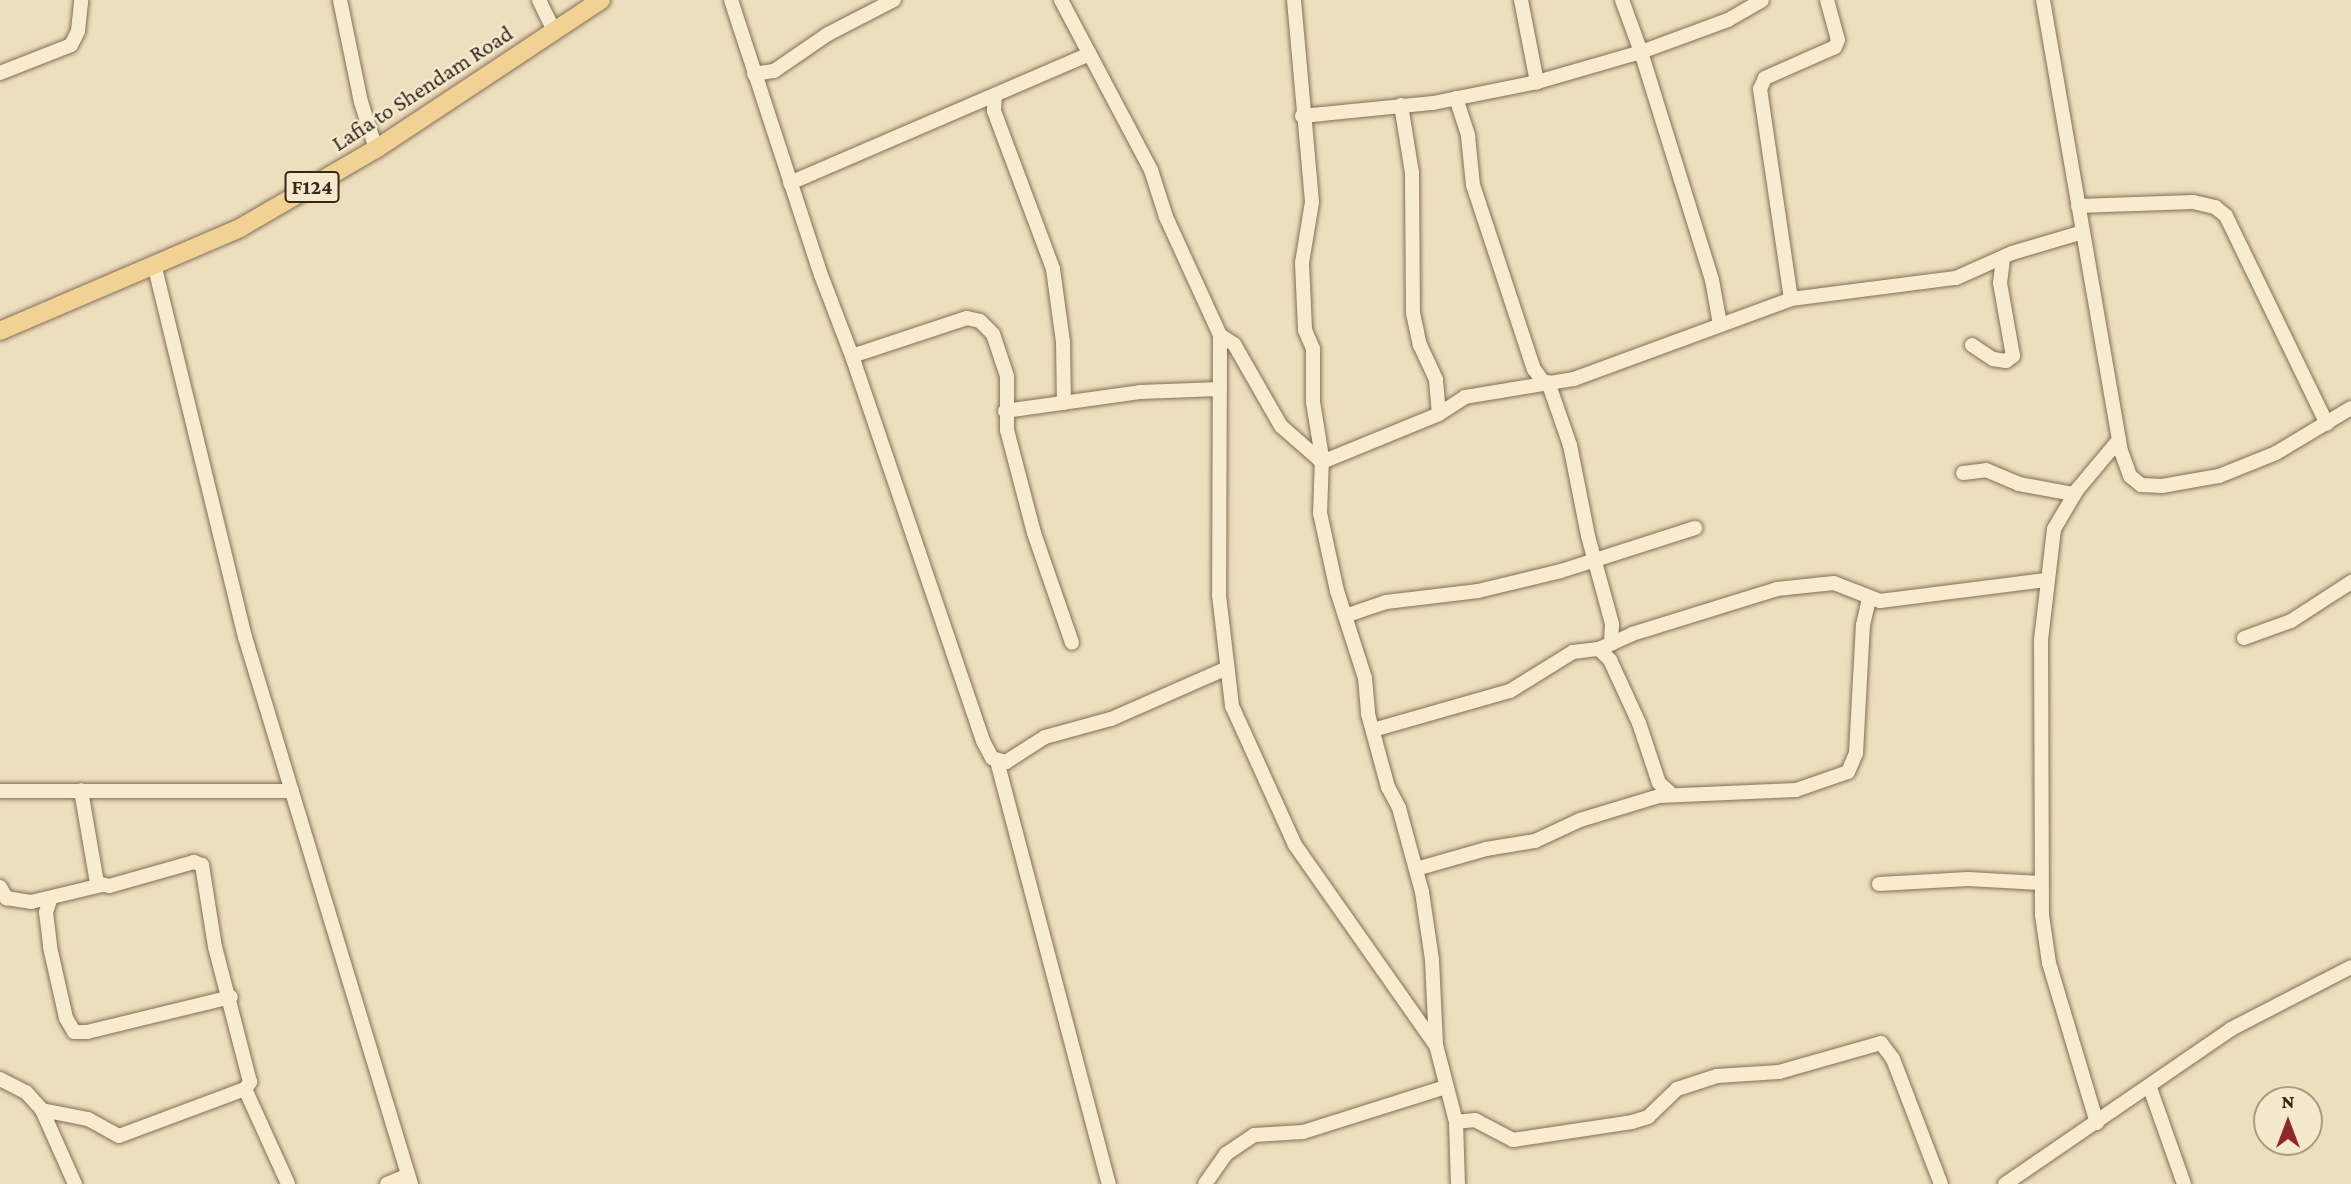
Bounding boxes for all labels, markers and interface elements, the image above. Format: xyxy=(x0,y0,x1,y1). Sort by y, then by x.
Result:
street label: Lafia to Shendam Road xyxy=(326,19,518,157)
road number: F124 xyxy=(284,170,340,204)
north arrow xyxy=(2253,1086,2323,1156)
text: N xyxy=(2282,1091,2294,1112)

